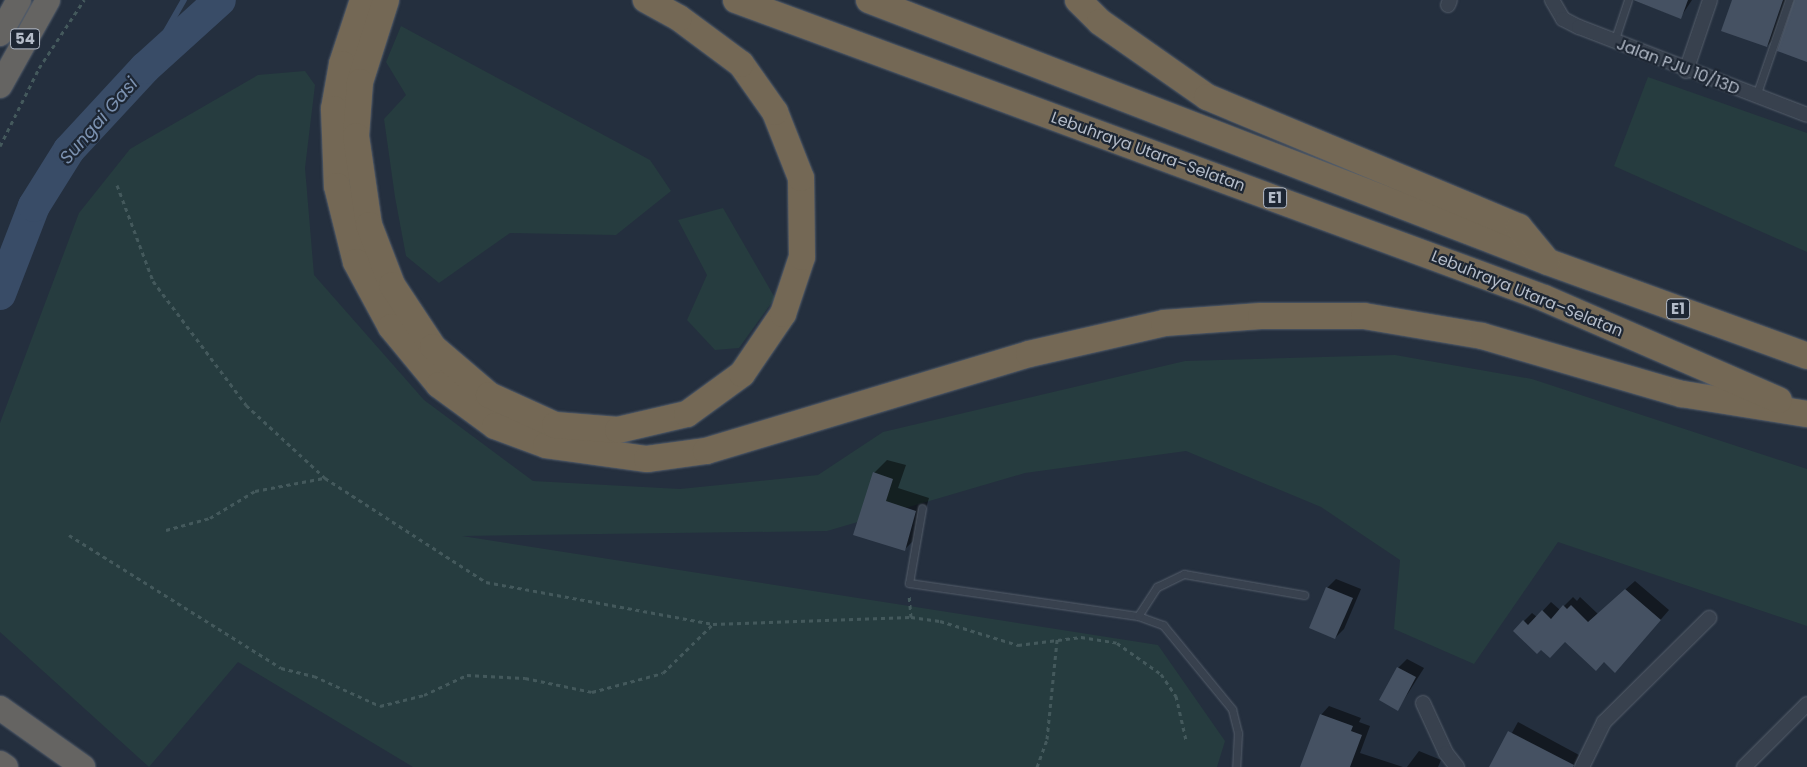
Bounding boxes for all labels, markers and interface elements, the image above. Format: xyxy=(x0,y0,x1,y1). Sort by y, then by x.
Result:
road number: 54 xyxy=(10,26,40,52)
street label: Jalan PJU 10/13D xyxy=(1614,35,1742,99)
water label: Sungai Gasi xyxy=(56,73,142,169)
street label: Lebuhraya Utara–Selatan xyxy=(1048,108,1248,196)
road number: E1 xyxy=(1262,186,1288,210)
street label: Lebuhraya Utara–Selatan xyxy=(1428,247,1626,341)
road number: E1 xyxy=(1666,296,1690,322)

